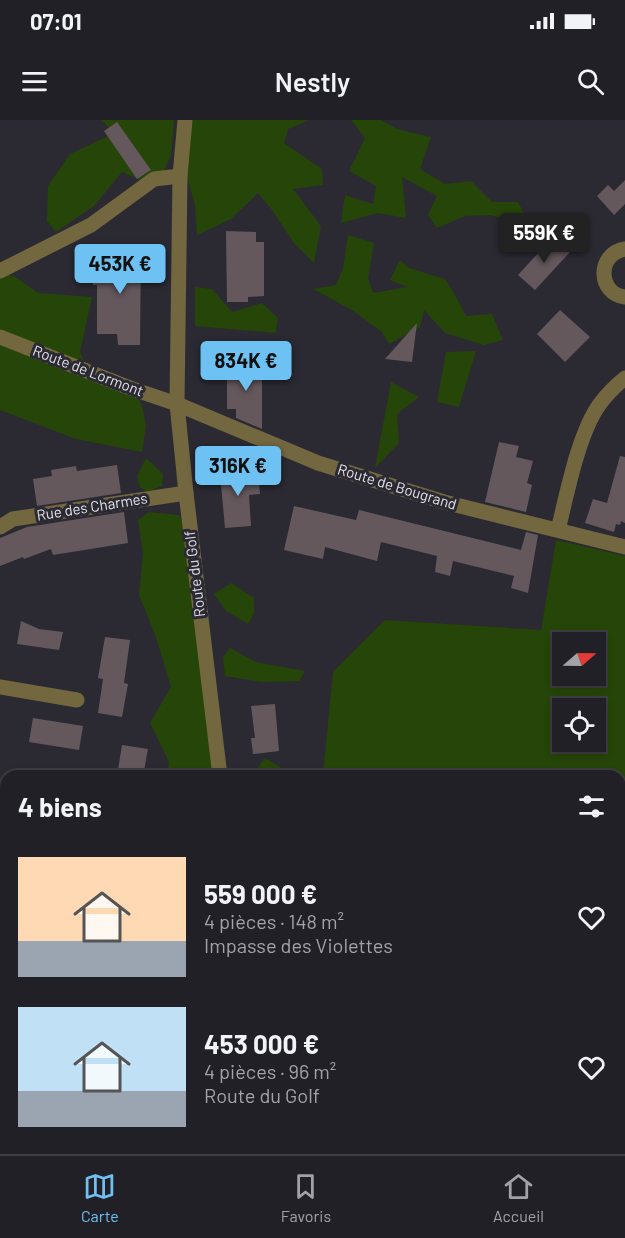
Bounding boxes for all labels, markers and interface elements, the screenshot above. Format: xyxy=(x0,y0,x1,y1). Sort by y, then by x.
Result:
text: 07:01 xyxy=(30,8,82,34)
icon: menu xyxy=(18,65,51,98)
text: Nestly xyxy=(275,65,350,97)
icon: search xyxy=(574,65,607,98)
pin: 559K € xyxy=(495,213,593,264)
text: 559K € xyxy=(513,220,575,244)
pin: 453K € xyxy=(71,244,169,295)
text: 453K € xyxy=(89,251,151,275)
street label: Route de Lormont xyxy=(31,341,146,399)
pin: 834K € xyxy=(197,341,295,392)
text: 834K € xyxy=(215,348,277,372)
pin: 316K € xyxy=(189,446,287,497)
text: 316K € xyxy=(209,453,267,477)
street label: Route de Bougrand xyxy=(336,459,459,513)
street label: Rue des Charmes xyxy=(35,488,149,524)
street label: Route du Golf xyxy=(180,530,208,618)
north arrow xyxy=(552,632,606,686)
map controls xyxy=(552,632,606,752)
button: locate xyxy=(552,698,606,752)
icon: filters xyxy=(575,790,608,823)
text: 4 biens xyxy=(18,791,102,822)
text: 559 000 € xyxy=(204,878,317,909)
icon: home xyxy=(66,881,138,953)
icon: heart xyxy=(575,901,608,934)
text: 4 pièces · 148 m² xyxy=(204,909,344,933)
text: Impasse des Violettes xyxy=(204,933,393,957)
text: 453 000 € xyxy=(204,1028,319,1059)
icon: home xyxy=(66,1031,138,1103)
icon: heart xyxy=(575,1051,608,1084)
text: 4 pièces · 96 m² xyxy=(204,1059,336,1083)
text: Route du Golf xyxy=(204,1083,320,1107)
tab: Carte xyxy=(81,1170,119,1225)
tab: Favoris xyxy=(281,1170,331,1225)
tab: Accueil xyxy=(493,1170,544,1225)

